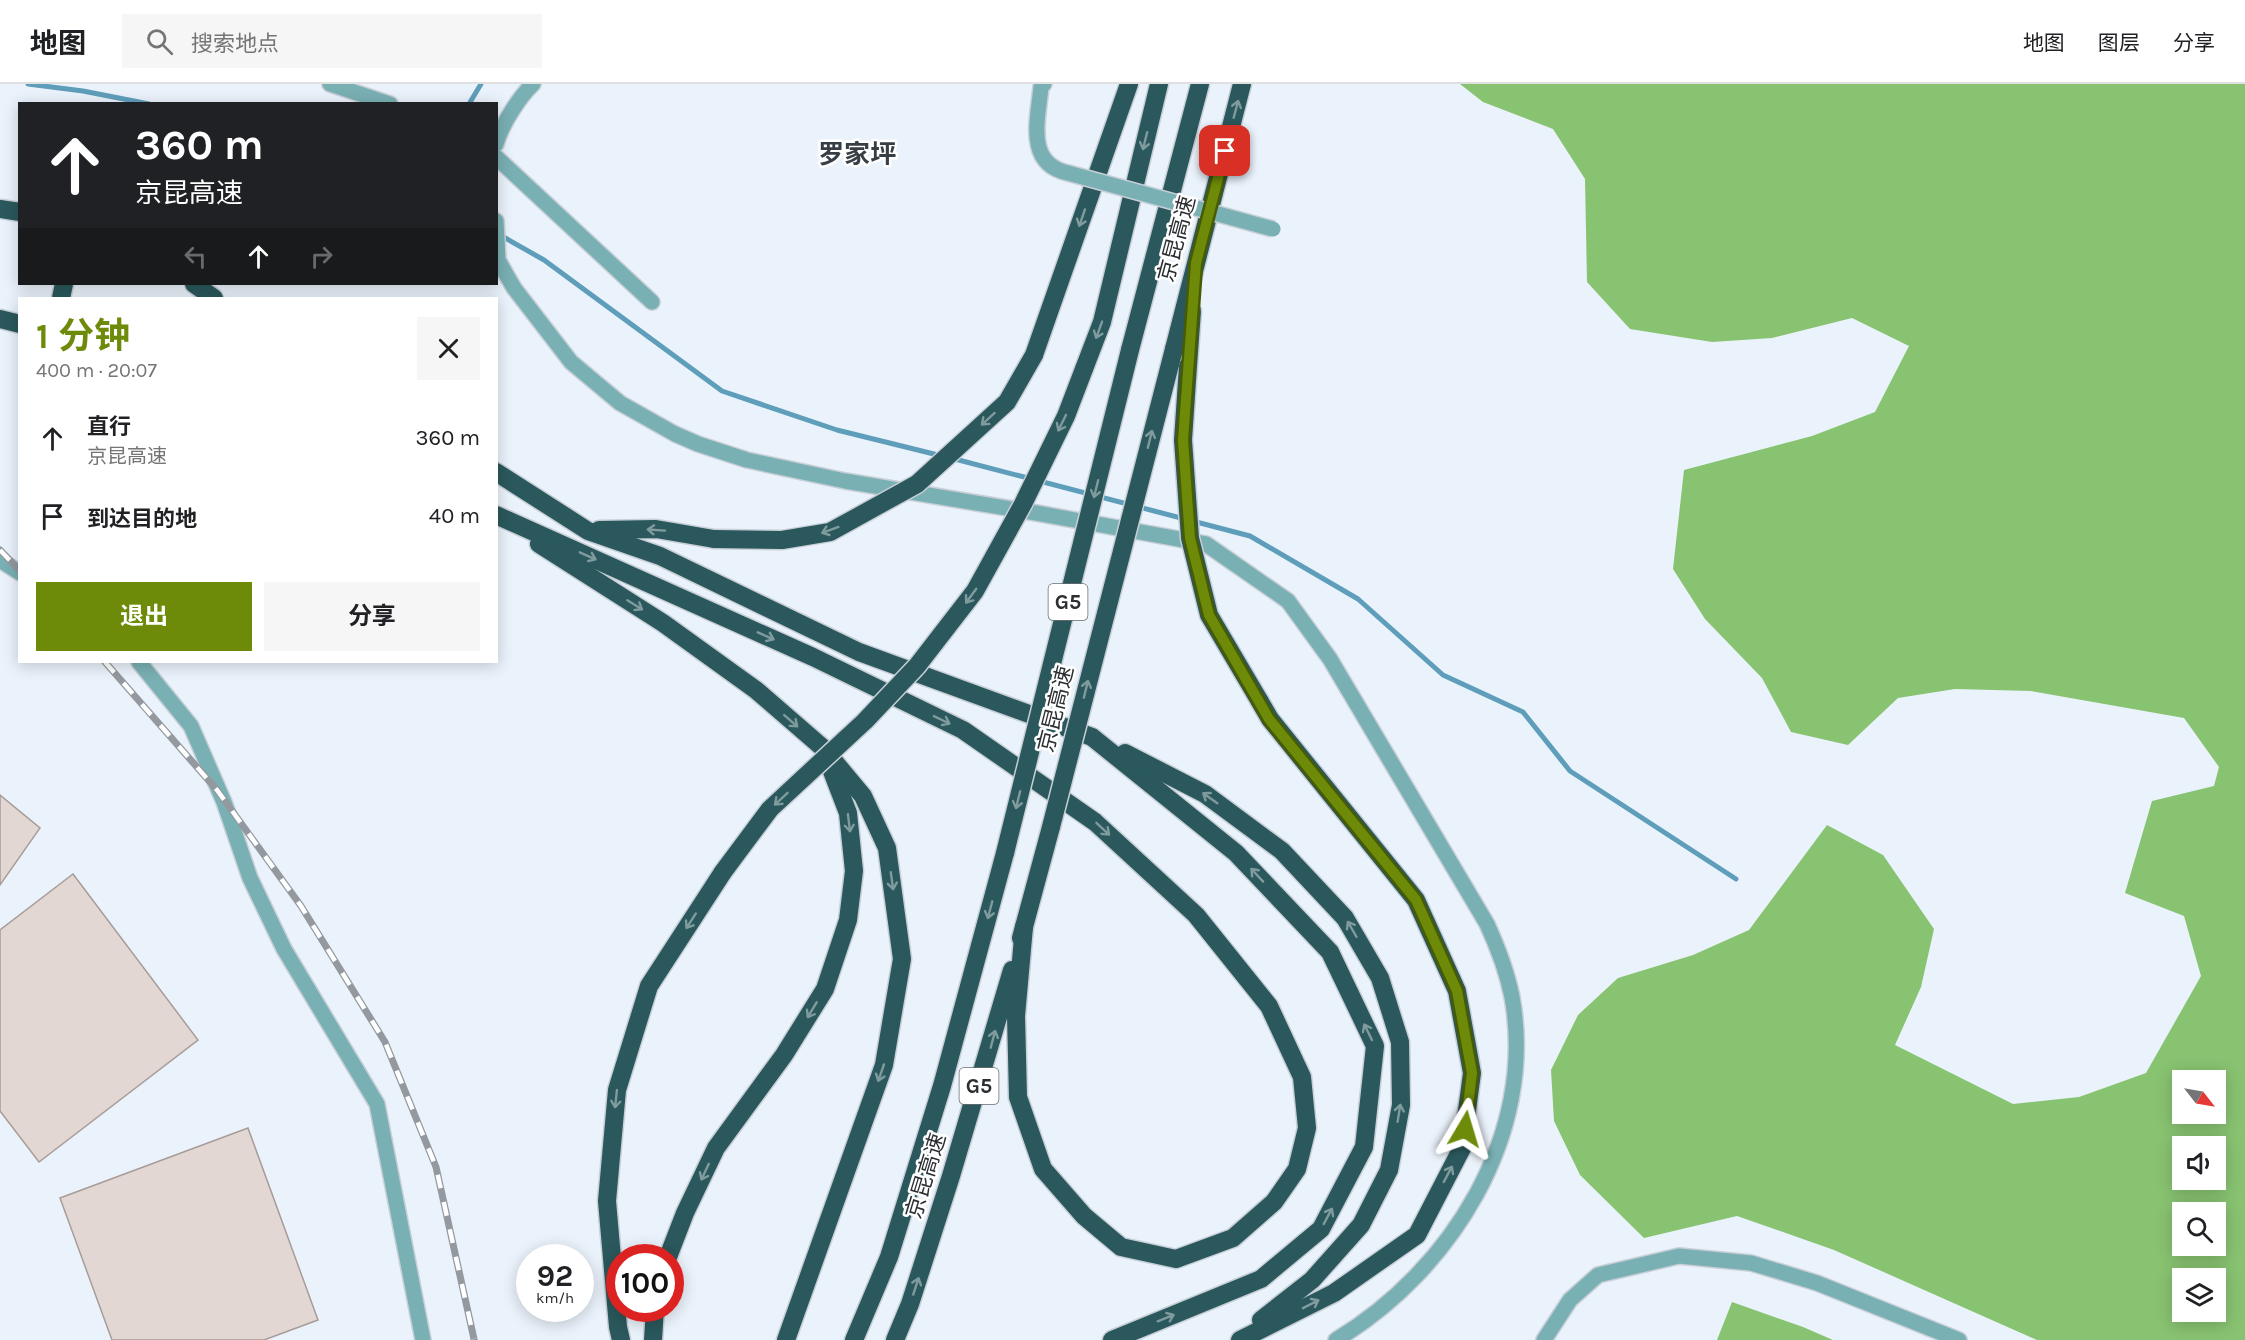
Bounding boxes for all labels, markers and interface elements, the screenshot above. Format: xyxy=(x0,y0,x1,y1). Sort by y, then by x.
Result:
search box xyxy=(122,14,542,68)
icon: search xyxy=(143,25,176,58)
text: 地图 xyxy=(30,27,86,60)
text: 搜索地点 xyxy=(191,31,279,57)
text: 地图 xyxy=(2023,31,2065,55)
text: 图层 xyxy=(2098,31,2140,55)
text: 分享 xyxy=(2173,31,2215,55)
one-way arrow xyxy=(1230,100,1242,119)
text: 360 m xyxy=(135,120,264,170)
pin xyxy=(1199,125,1250,176)
icon: ahead xyxy=(36,126,114,204)
one-way arrow xyxy=(1139,131,1151,150)
icon: arrive xyxy=(1208,134,1241,167)
district label: 罗家坪 xyxy=(818,139,896,170)
text: 京昆高速 xyxy=(135,177,243,209)
street label: 京昆高速 xyxy=(1153,193,1201,285)
one-way arrow xyxy=(1075,209,1086,227)
icon: left xyxy=(179,240,212,273)
icon: ahead xyxy=(242,240,275,273)
icon: right xyxy=(305,240,338,273)
text: 1 分钟 xyxy=(36,315,130,357)
button: close xyxy=(417,317,480,380)
one-way arrow xyxy=(1092,320,1103,339)
text: 400 m · 20:07 xyxy=(36,359,157,382)
one-way arrow xyxy=(981,412,996,426)
text: 直行 xyxy=(87,414,131,440)
one-way arrow xyxy=(1056,414,1067,432)
icon: ahead xyxy=(36,422,69,455)
text: 360 m xyxy=(416,425,480,451)
one-way arrow xyxy=(1145,430,1157,449)
text: 京昆高速 xyxy=(87,445,167,468)
one-way arrow xyxy=(1089,479,1101,498)
icon: arrive xyxy=(36,500,69,533)
text: 40 m xyxy=(429,503,480,529)
text: 到达目的地 xyxy=(87,506,197,532)
one-way arrow xyxy=(647,524,666,535)
one-way arrow xyxy=(821,525,840,536)
one-way arrow xyxy=(579,551,597,562)
button: 退出 xyxy=(36,582,252,651)
button: 分享 xyxy=(264,582,480,651)
road number: G5 xyxy=(1048,584,1088,620)
one-way arrow xyxy=(965,587,977,603)
one-way arrow xyxy=(626,599,643,611)
one-way arrow xyxy=(756,631,775,642)
street label: 京昆高速 xyxy=(1033,663,1079,755)
one-way arrow xyxy=(1081,680,1093,699)
one-way arrow xyxy=(783,714,798,728)
one-way arrow xyxy=(933,714,951,726)
one-way arrow xyxy=(1012,790,1024,809)
one-way arrow xyxy=(773,791,788,806)
one-way arrow xyxy=(1202,792,1218,804)
one-way arrow xyxy=(844,812,855,832)
one-way arrow xyxy=(1095,822,1110,836)
one-way arrow xyxy=(1250,868,1264,883)
one-way arrow xyxy=(886,870,897,890)
one-way arrow xyxy=(983,900,995,919)
one-way arrow xyxy=(685,913,698,930)
one-way arrow xyxy=(1345,921,1357,938)
one-way arrow xyxy=(805,1001,817,1018)
one-way arrow xyxy=(1362,1024,1374,1042)
one-way arrow xyxy=(987,1030,999,1049)
one-way arrow xyxy=(875,1063,886,1082)
road number: G5 xyxy=(960,1068,998,1104)
north arrow xyxy=(2172,1070,2226,1124)
map controls xyxy=(2172,1070,2226,1322)
one-way arrow xyxy=(610,1089,621,1108)
position arrow xyxy=(1433,1097,1497,1161)
one-way arrow xyxy=(1394,1104,1405,1124)
street label: 京昆高速 xyxy=(901,1130,951,1222)
button: sound xyxy=(2172,1136,2226,1190)
one-way arrow xyxy=(698,1162,710,1180)
one-way arrow xyxy=(1443,1166,1454,1184)
button: search xyxy=(2172,1202,2226,1256)
one-way arrow xyxy=(1322,1208,1334,1225)
speed limit sign: 100 xyxy=(606,1244,684,1322)
text: 92 xyxy=(537,1258,573,1294)
button: layers xyxy=(2172,1268,2226,1322)
one-way arrow xyxy=(911,1277,922,1296)
text: km/h xyxy=(536,1289,574,1307)
one-way arrow xyxy=(1301,1298,1319,1310)
one-way arrow xyxy=(1157,1312,1175,1323)

